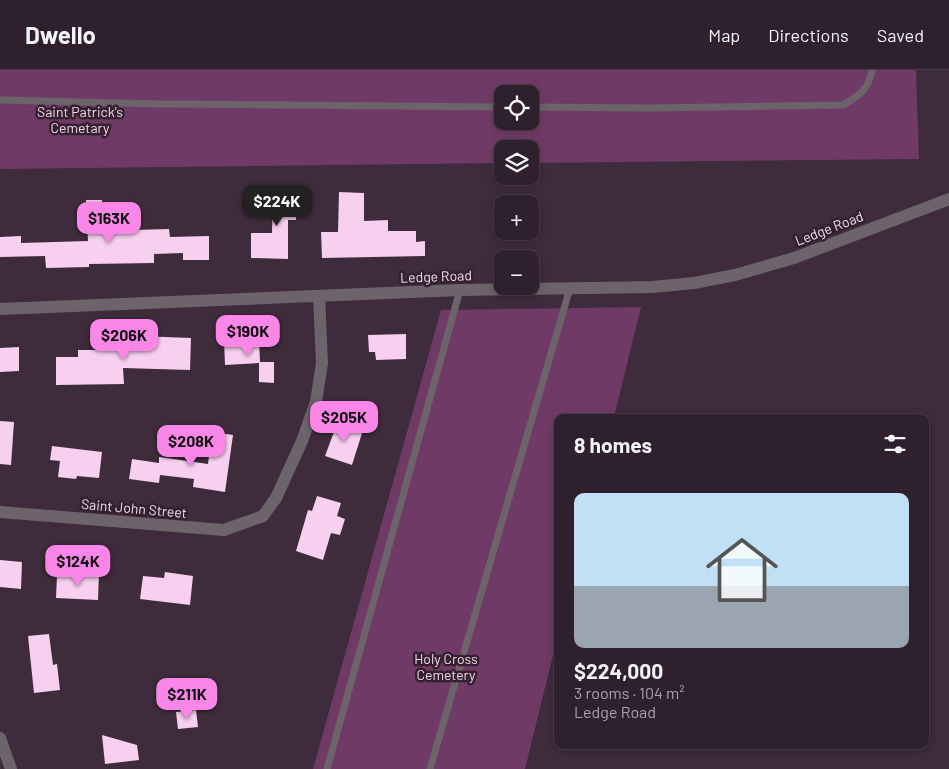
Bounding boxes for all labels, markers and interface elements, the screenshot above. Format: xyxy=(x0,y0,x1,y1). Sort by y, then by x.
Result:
text: Dwello xyxy=(25,20,96,49)
text: Map xyxy=(708,24,740,46)
text: Directions xyxy=(768,24,849,46)
text: Saved xyxy=(877,24,924,46)
map controls xyxy=(494,85,539,295)
button: locate xyxy=(494,85,539,130)
park label: Saint Patrick's Cemetary xyxy=(37,103,123,136)
button: layers xyxy=(494,140,539,185)
pin: $224K xyxy=(242,184,312,227)
text: $224K xyxy=(254,191,300,210)
button: + xyxy=(494,195,539,240)
pin: $163K xyxy=(74,202,144,244)
street label: Ledge Road xyxy=(792,207,866,249)
text: $163K xyxy=(88,208,130,227)
button: − xyxy=(494,250,539,295)
street label: Ledge Road xyxy=(400,266,472,286)
pin: $190K xyxy=(213,314,283,357)
pin: $206K xyxy=(89,318,159,361)
text: $190K xyxy=(227,321,269,340)
text: $206K xyxy=(101,325,147,344)
pin: $205K xyxy=(309,400,379,443)
text: $205K xyxy=(321,407,367,426)
pin: $208K xyxy=(156,424,226,467)
icon: filters xyxy=(881,430,909,458)
text: $208K xyxy=(168,431,214,450)
text: 8 homes xyxy=(574,432,652,457)
street label: Saint John Street xyxy=(80,495,188,521)
icon: home xyxy=(697,525,787,615)
pin: $124K xyxy=(43,544,113,587)
text: $124K xyxy=(56,551,100,570)
park label: Holy Cross Cemetery xyxy=(414,650,478,683)
text: $224,000 xyxy=(574,658,663,683)
pin: $211K xyxy=(152,678,222,720)
text: 3 rooms · 104 m² xyxy=(574,683,684,702)
text: $211K xyxy=(167,684,207,703)
text: Ledge Road xyxy=(574,702,656,721)

